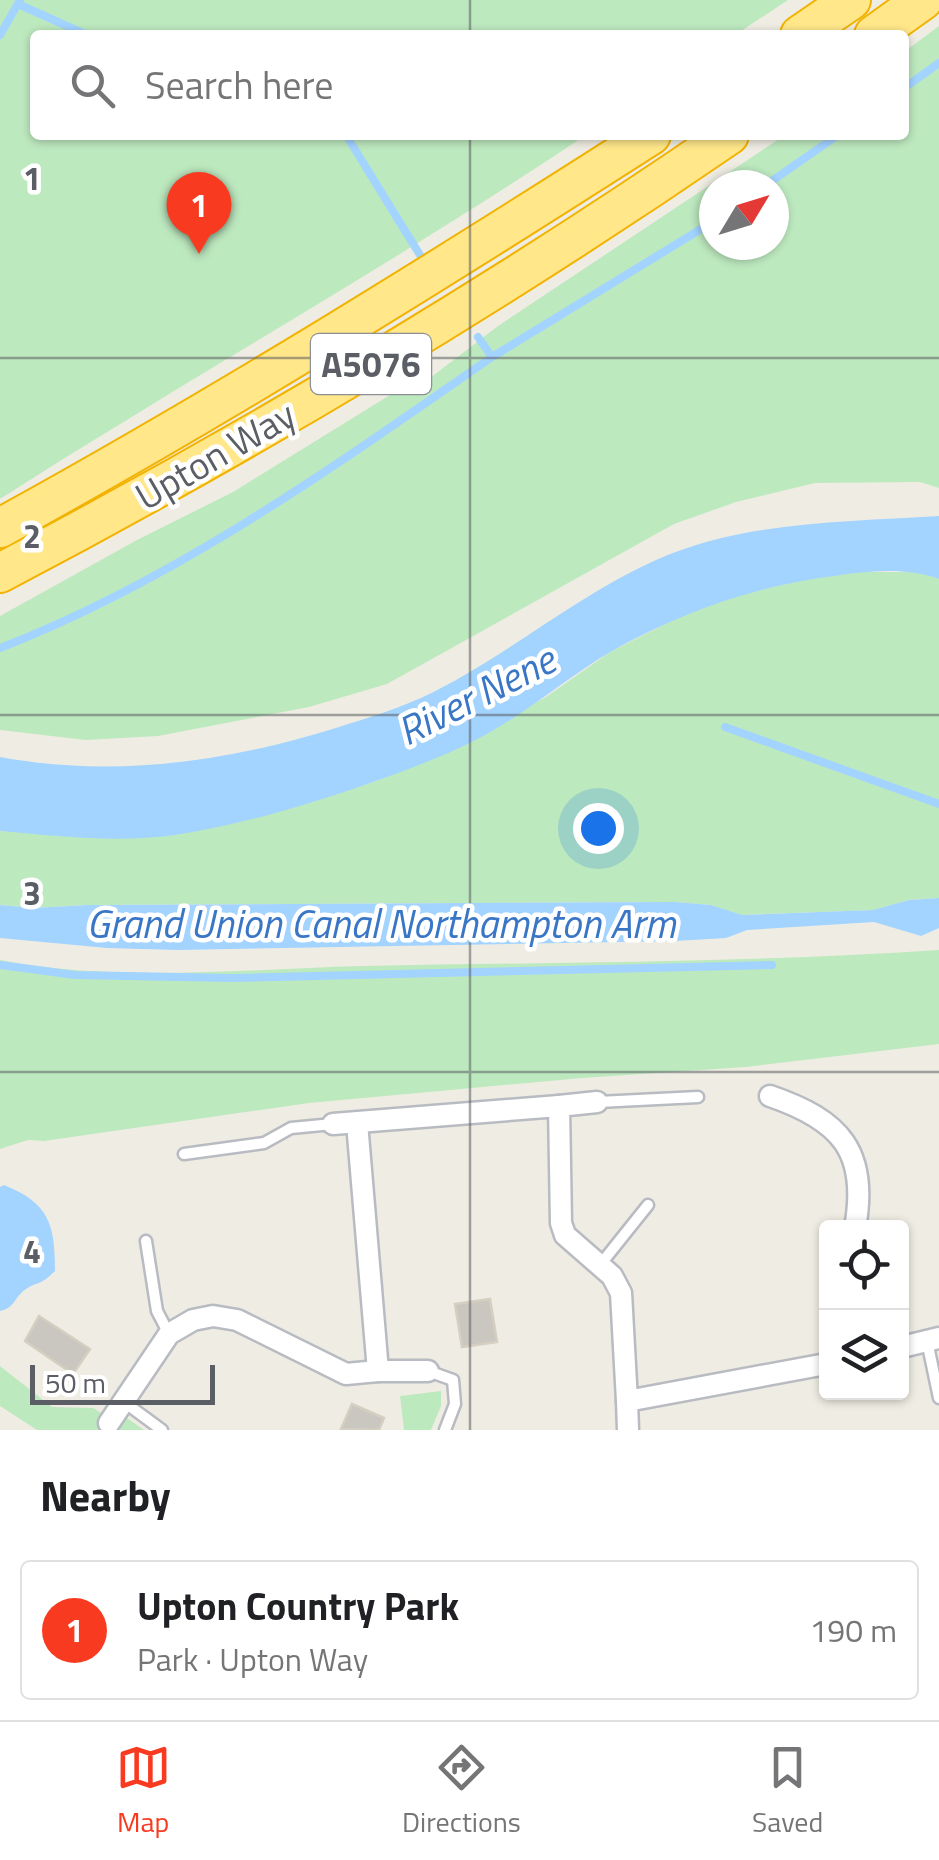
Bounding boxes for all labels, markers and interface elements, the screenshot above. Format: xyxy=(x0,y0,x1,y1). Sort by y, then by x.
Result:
search box xyxy=(30,30,909,140)
text: Search here xyxy=(145,56,333,114)
icon: search xyxy=(65,58,120,113)
text: 1 xyxy=(23,154,41,202)
north arrow xyxy=(699,170,789,260)
pin: 1 xyxy=(166,172,232,254)
road number: A5076 xyxy=(311,334,431,394)
street label: Upton Way xyxy=(124,386,306,524)
text: 2 xyxy=(23,512,41,560)
water label: River Nene xyxy=(386,628,568,761)
your location xyxy=(573,803,624,854)
text: 3 xyxy=(23,869,41,917)
water label: Grand Union Canal Northampton Arm xyxy=(87,893,676,954)
map controls xyxy=(819,1220,909,1400)
button: locate xyxy=(819,1220,909,1310)
text: 4 xyxy=(23,1227,41,1275)
button: layers xyxy=(819,1310,909,1400)
scale bar xyxy=(30,1360,215,1404)
text: 50 m xyxy=(45,1361,106,1404)
text: Nearby xyxy=(40,1463,171,1527)
text: Upton Country Park xyxy=(137,1577,459,1635)
text: 1 xyxy=(66,1606,83,1654)
text: 190 m xyxy=(809,1606,897,1654)
text: Park · Upton Way xyxy=(137,1635,368,1683)
tab: Map xyxy=(116,1740,171,1843)
tab: Directions xyxy=(402,1740,521,1843)
tab: Saved xyxy=(752,1740,823,1843)

